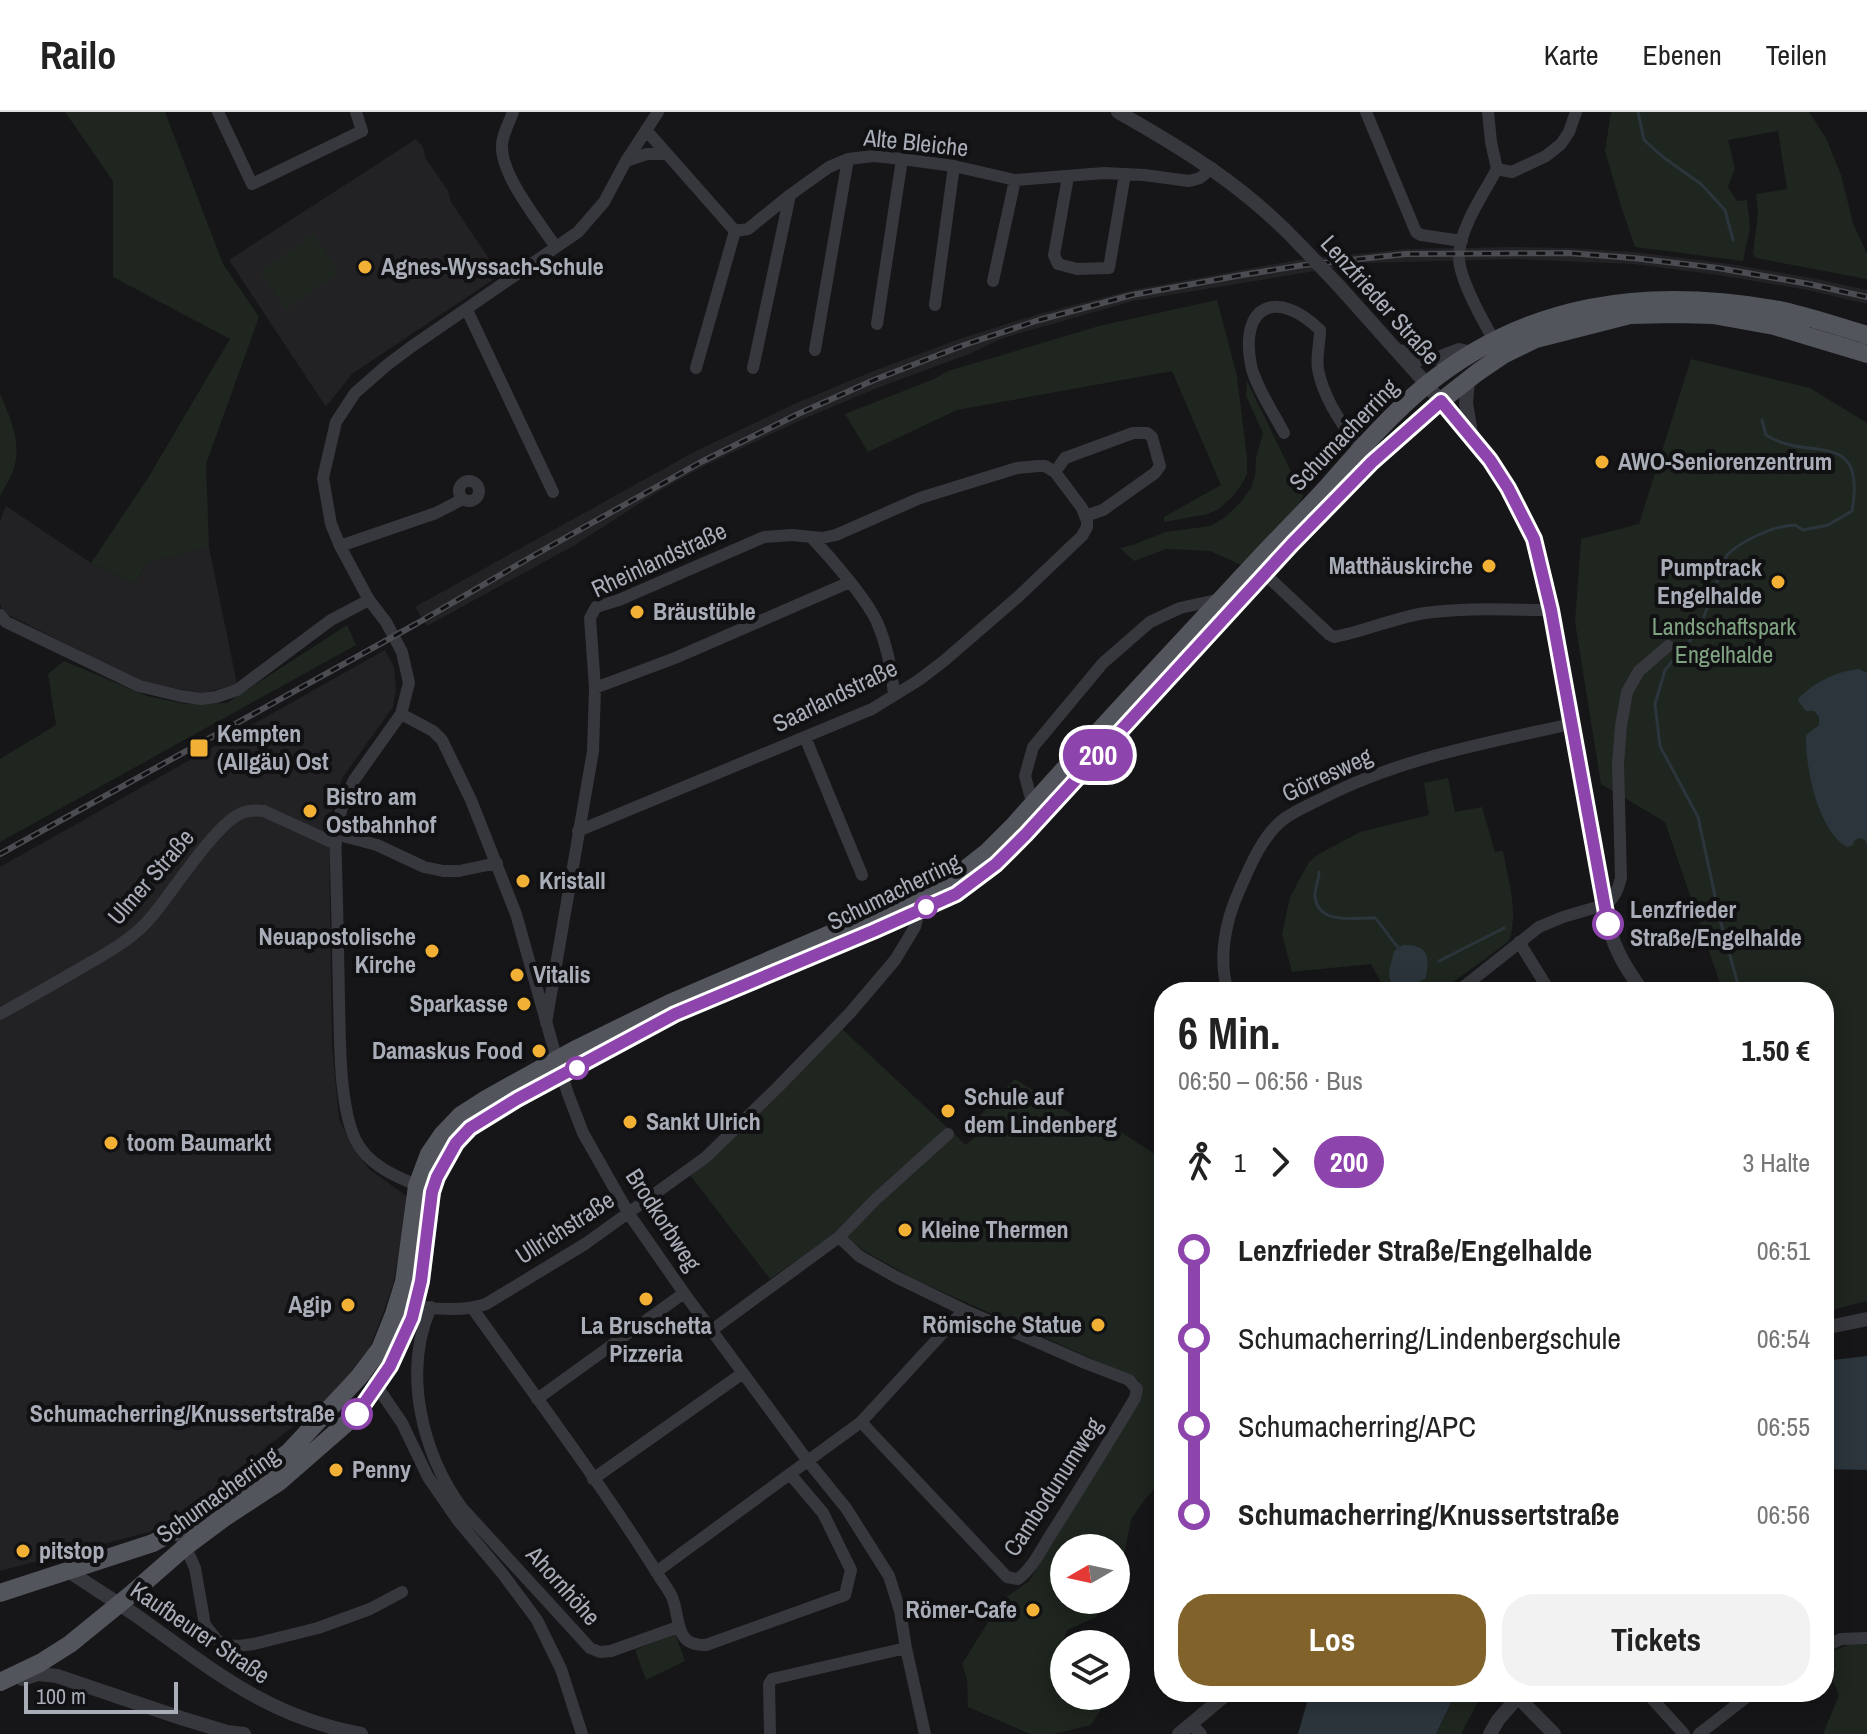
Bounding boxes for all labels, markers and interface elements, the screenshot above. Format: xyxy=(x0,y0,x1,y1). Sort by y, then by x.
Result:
text: Railo xyxy=(40,30,116,81)
text: Karte xyxy=(1544,36,1599,74)
text: Ebenen xyxy=(1643,36,1722,74)
text: Teilen xyxy=(1766,36,1827,74)
street label: Alte Bleiche xyxy=(861,120,970,163)
street label: Lenzfrieder Straße xyxy=(1314,228,1448,371)
place label: Agnes-Wyssach-Schule xyxy=(381,250,604,282)
marker: Agnes-Wyssach-Schule xyxy=(356,258,374,276)
street label: Schumacherring xyxy=(1282,371,1405,497)
place label: AWO-Seniorenzentrum xyxy=(1618,445,1832,477)
marker: AWO-Seniorenzentrum xyxy=(1593,453,1611,471)
street label: Rheinlandstraße xyxy=(586,514,731,604)
place label: Matthäuskirche xyxy=(1329,549,1473,581)
place label: Pumptrack Engelhalde xyxy=(1657,551,1762,611)
marker: Matthäuskirche xyxy=(1480,557,1498,575)
marker: Pumptrack Engelhalde xyxy=(1769,573,1787,591)
place label: Bräustüble xyxy=(653,595,756,627)
marker: Bräustüble xyxy=(628,603,646,621)
park label: Landschaftspark Engelhalde xyxy=(1652,610,1796,670)
street label: Saarlandstraße xyxy=(767,651,902,739)
place label: Kempten (Allgäu) Ost xyxy=(217,717,329,777)
line badge: 200 xyxy=(1052,729,1144,781)
text: 200 xyxy=(1079,736,1117,774)
marker: Kempten (Allgäu) Ost xyxy=(188,737,210,759)
street label: Görresweg xyxy=(1276,739,1377,809)
place label: Bistro am Ostbahnhof xyxy=(326,780,437,840)
marker: Bistro am Ostbahnhof xyxy=(301,802,319,820)
street label: Ulmer Straße xyxy=(100,822,201,931)
street label: Schumacherring xyxy=(822,845,966,937)
place label: Kristall xyxy=(539,864,606,896)
marker: Kristall xyxy=(514,872,532,890)
place label: Lenzfrieder Straße/Engelhalde xyxy=(1630,893,1802,953)
unlabelled marker xyxy=(915,896,937,918)
marker: Lenzfrieder Straße/Engelhalde xyxy=(1593,909,1623,939)
place label: Neuapostolische Kirche xyxy=(259,920,416,980)
marker: Neuapostolische Kirche xyxy=(423,942,441,960)
place label: Vitalis xyxy=(533,958,591,990)
marker: Vitalis xyxy=(508,966,526,984)
place label: Sparkasse xyxy=(410,987,508,1019)
marker: Sparkasse xyxy=(515,995,533,1013)
text: 6 Min. xyxy=(1178,1003,1280,1063)
text: 1.50 € xyxy=(1742,1030,1810,1070)
place label: Damaskus Food xyxy=(372,1034,523,1066)
marker: Damaskus Food xyxy=(530,1042,548,1060)
unlabelled marker xyxy=(566,1057,588,1079)
text: 06:50 – 06:56 · Bus xyxy=(1178,1063,1363,1098)
place label: Schule auf dem Lindenberg xyxy=(964,1080,1117,1140)
marker: Schule auf dem Lindenberg xyxy=(939,1102,957,1120)
place label: Sankt Ulrich xyxy=(646,1105,761,1137)
marker: Sankt Ulrich xyxy=(621,1113,639,1131)
place label: toom Baumarkt xyxy=(127,1126,272,1158)
marker: toom Baumarkt xyxy=(102,1134,120,1152)
icon: walk xyxy=(1178,1140,1222,1184)
icon: forward xyxy=(1258,1140,1302,1184)
text: 200 xyxy=(1330,1143,1368,1181)
text: 1 xyxy=(1234,1145,1246,1180)
text: 3 Halte xyxy=(1742,1145,1810,1180)
street label: Brodkorbweg xyxy=(619,1162,709,1277)
street label: Ullrichstraße xyxy=(509,1183,620,1271)
place label: Kleine Thermen xyxy=(921,1213,1069,1245)
marker: Kleine Thermen xyxy=(896,1221,914,1239)
text: Lenzfrieder Straße/Engelhalde xyxy=(1238,1230,1592,1270)
text: 06:51 xyxy=(1757,1233,1810,1268)
place label: Agip xyxy=(288,1288,332,1320)
marker: La Bruschetta Pizzeria xyxy=(637,1290,655,1308)
marker: Agip xyxy=(339,1296,357,1314)
place label: Römische Statue xyxy=(922,1308,1082,1340)
place label: La Bruschetta Pizzeria xyxy=(580,1309,712,1369)
marker: Römische Statue xyxy=(1089,1316,1107,1334)
text: Schumacherring/Lindenbergschule xyxy=(1238,1318,1621,1358)
text: 06:54 xyxy=(1757,1321,1810,1356)
place label: Schumacherring/Knussertstraße xyxy=(30,1397,335,1429)
marker: Schumacherring/Knussertstraße xyxy=(342,1399,372,1429)
text: Schumacherring/APC xyxy=(1238,1406,1476,1446)
text: 06:55 xyxy=(1757,1409,1810,1444)
street label: Cambodunumweg xyxy=(995,1411,1109,1562)
street label: Schumacherring xyxy=(150,1439,285,1550)
place label: Penny xyxy=(352,1453,411,1485)
marker: Penny xyxy=(327,1461,345,1479)
text: Schumacherring/Knussertstraße xyxy=(1238,1494,1619,1534)
text: 06:56 xyxy=(1757,1497,1810,1532)
place label: pitstop xyxy=(39,1534,105,1566)
north arrow xyxy=(1050,1534,1130,1614)
map controls xyxy=(1050,1534,1130,1710)
street label: Ahornhöhe xyxy=(519,1538,608,1632)
marker: pitstop xyxy=(14,1542,32,1560)
street label: Kaufbeurer Straße xyxy=(124,1574,277,1691)
place label: Römer-Cafe xyxy=(905,1593,1017,1625)
button: Los xyxy=(1178,1594,1486,1686)
button: Tickets xyxy=(1502,1594,1810,1686)
marker: Römer-Cafe xyxy=(1024,1601,1042,1619)
button: layers xyxy=(1050,1630,1130,1710)
scale bar xyxy=(24,1678,178,1714)
text: 100 m xyxy=(36,1681,86,1711)

